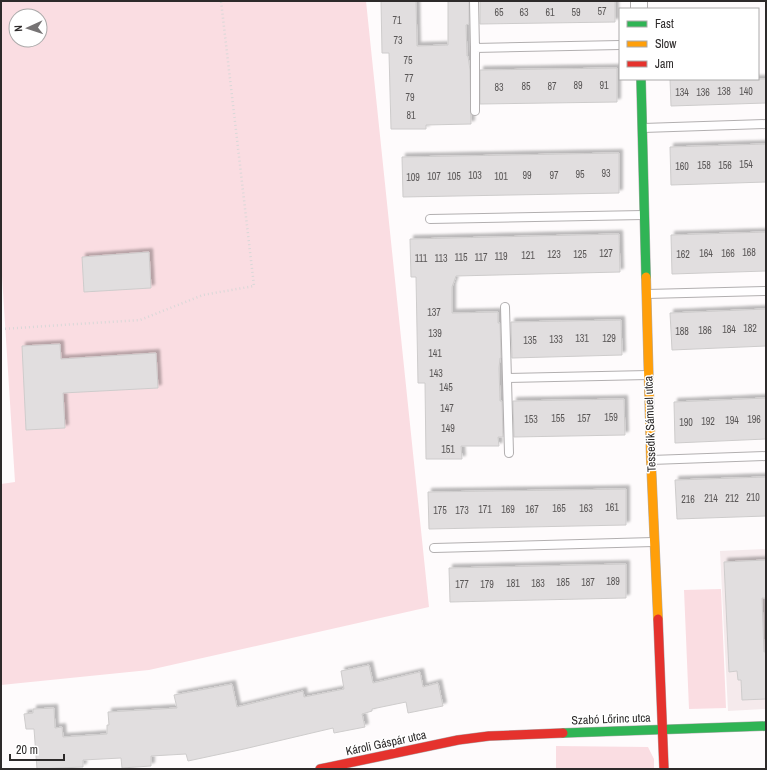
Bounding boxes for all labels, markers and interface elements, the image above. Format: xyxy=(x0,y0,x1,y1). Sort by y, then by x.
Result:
house number: 57 xyxy=(597,5,607,18)
house number: 65 xyxy=(494,6,504,19)
house number: 63 xyxy=(519,6,529,19)
house number: 61 xyxy=(545,6,555,19)
house number: 59 xyxy=(571,6,581,19)
north arrow xyxy=(8,8,48,48)
legend xyxy=(619,8,759,80)
house number: 71 xyxy=(392,14,402,27)
text: Fast xyxy=(655,16,674,32)
text: N xyxy=(11,25,25,32)
house number: 73 xyxy=(393,34,403,47)
text: Slow xyxy=(655,36,677,52)
house number: 75 xyxy=(403,54,413,67)
text: Jam xyxy=(655,56,674,72)
house number: 77 xyxy=(404,72,414,85)
house number: 89 xyxy=(573,79,583,92)
house number: 91 xyxy=(599,79,609,92)
house number: 85 xyxy=(521,80,531,93)
house number: 87 xyxy=(547,80,557,93)
house number: 83 xyxy=(494,81,504,94)
house number: 138 xyxy=(717,85,731,98)
house number: 140 xyxy=(739,85,753,98)
house number: 134 xyxy=(675,86,689,99)
house number: 136 xyxy=(696,86,710,99)
house number: 79 xyxy=(405,91,415,104)
house number: 81 xyxy=(406,109,416,122)
house number: 154 xyxy=(739,158,753,171)
house number: 158 xyxy=(697,159,711,172)
house number: 156 xyxy=(718,159,732,172)
house number: 160 xyxy=(675,160,689,173)
house number: 93 xyxy=(601,167,611,180)
house number: 95 xyxy=(575,168,585,181)
house number: 103 xyxy=(468,169,482,182)
house number: 99 xyxy=(522,169,532,182)
house number: 97 xyxy=(549,169,559,182)
house number: 107 xyxy=(427,170,441,183)
house number: 105 xyxy=(447,170,461,183)
house number: 101 xyxy=(494,170,508,183)
house number: 109 xyxy=(406,171,420,184)
house number: 168 xyxy=(742,246,756,259)
house number: 127 xyxy=(599,247,613,260)
house number: 164 xyxy=(699,247,713,260)
house number: 166 xyxy=(721,247,735,260)
house number: 123 xyxy=(547,248,561,261)
house number: 125 xyxy=(573,248,587,261)
house number: 162 xyxy=(676,248,690,261)
house number: 121 xyxy=(521,249,535,262)
house number: 119 xyxy=(494,250,508,263)
house number: 115 xyxy=(454,251,468,264)
house number: 117 xyxy=(474,251,488,264)
house number: 111 xyxy=(415,252,428,265)
house number: 113 xyxy=(434,252,448,265)
house number: 137 xyxy=(427,306,441,319)
house number: 182 xyxy=(743,322,757,335)
house number: 184 xyxy=(722,323,736,336)
house number: 186 xyxy=(698,324,712,337)
house number: 188 xyxy=(675,325,689,338)
house number: 139 xyxy=(428,327,442,340)
house number: 131 xyxy=(575,332,589,345)
house number: 129 xyxy=(602,332,616,345)
house number: 133 xyxy=(549,333,563,346)
house number: 135 xyxy=(523,334,537,347)
house number: 141 xyxy=(428,347,442,360)
house number: 143 xyxy=(429,367,443,380)
street label: Tessedik Sámuel utca xyxy=(640,375,660,472)
house number: 145 xyxy=(439,381,453,394)
house number: 147 xyxy=(440,402,454,415)
house number: 159 xyxy=(604,411,618,424)
house number: 155 xyxy=(551,412,565,425)
house number: 157 xyxy=(577,412,591,425)
house number: 153 xyxy=(524,413,538,426)
house number: 196 xyxy=(747,413,761,426)
house number: 194 xyxy=(725,414,739,427)
house number: 192 xyxy=(701,415,715,428)
house number: 190 xyxy=(679,416,693,429)
house number: 149 xyxy=(441,422,455,435)
house number: 151 xyxy=(441,443,455,456)
house number: 210 xyxy=(746,491,760,504)
house number: 214 xyxy=(704,492,718,505)
house number: 212 xyxy=(725,492,739,505)
house number: 216 xyxy=(681,493,695,506)
house number: 161 xyxy=(605,501,619,514)
house number: 165 xyxy=(552,502,566,515)
house number: 163 xyxy=(579,502,593,515)
house number: 171 xyxy=(478,503,492,516)
house number: 169 xyxy=(501,503,515,516)
house number: 167 xyxy=(525,503,539,516)
house number: 175 xyxy=(433,504,447,517)
house number: 173 xyxy=(455,504,469,517)
house number: 189 xyxy=(606,575,620,588)
house number: 185 xyxy=(556,576,570,589)
house number: 187 xyxy=(581,576,595,589)
house number: 181 xyxy=(506,577,520,590)
house number: 183 xyxy=(531,577,545,590)
house number: 177 xyxy=(455,578,469,591)
house number: 179 xyxy=(480,578,494,591)
street label: Szabó Lőrinc utca xyxy=(571,710,651,728)
street label: Károli Gáspár utca xyxy=(344,727,428,759)
scale bar xyxy=(10,736,64,762)
text: 20 m xyxy=(16,742,38,758)

